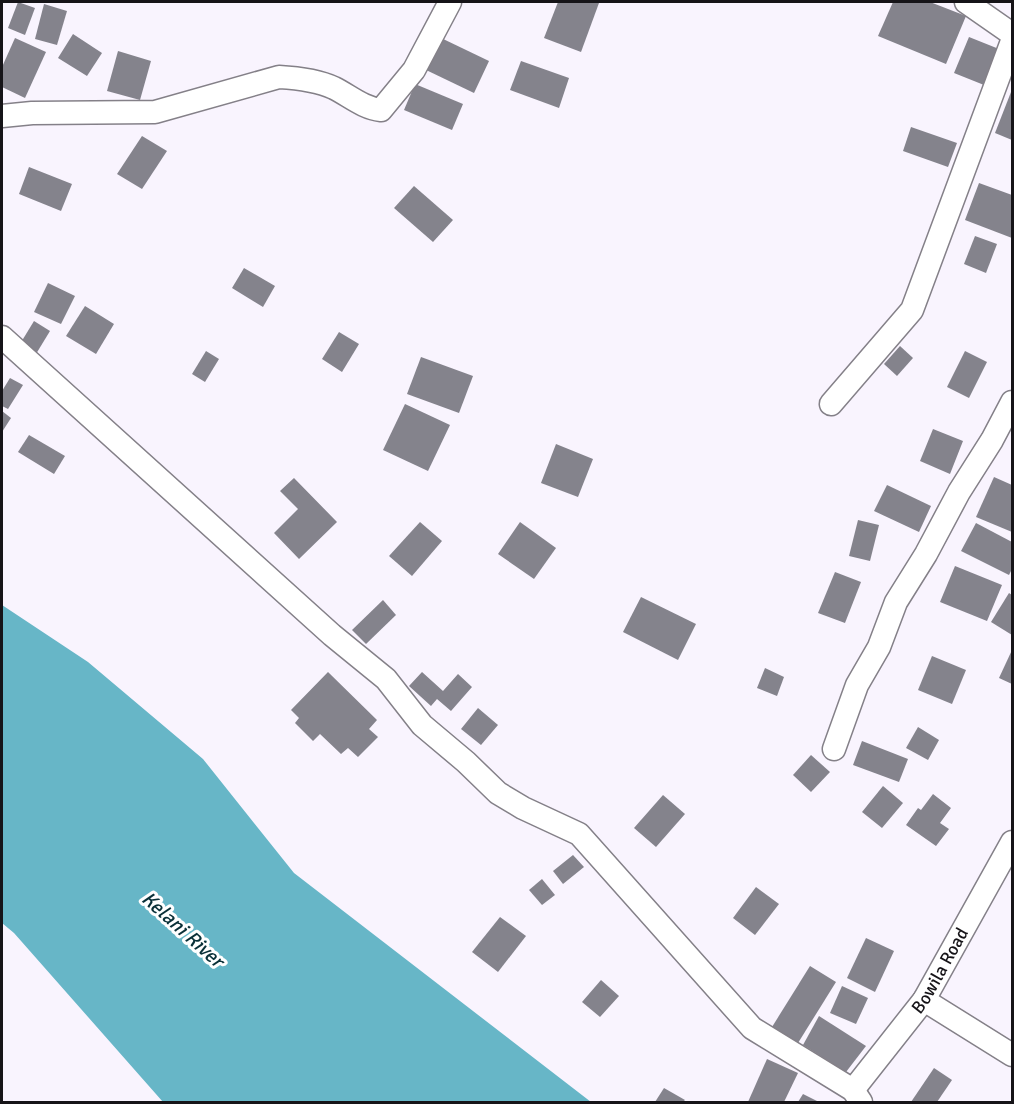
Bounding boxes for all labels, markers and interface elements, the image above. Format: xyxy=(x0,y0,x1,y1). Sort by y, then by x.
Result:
water label: Kelani River xyxy=(136,886,231,974)
street label: Bowila Road xyxy=(907,924,973,1018)

